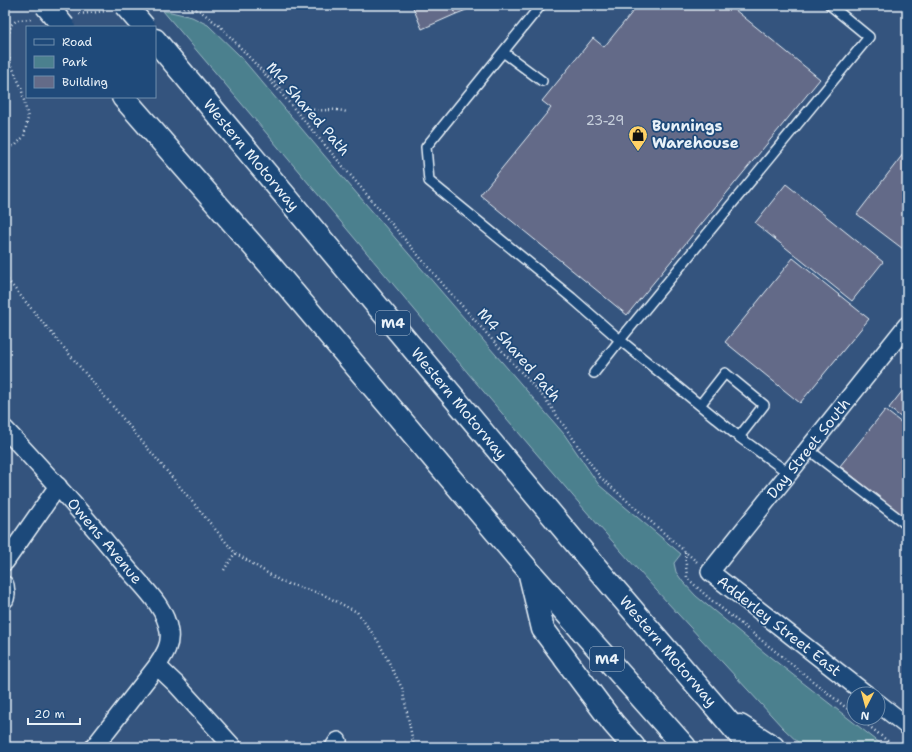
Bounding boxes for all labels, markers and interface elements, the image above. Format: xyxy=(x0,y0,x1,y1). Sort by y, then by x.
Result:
legend xyxy=(26,26,156,98)
text: Road xyxy=(62,34,93,50)
text: Park xyxy=(62,54,88,70)
street label: M4 Shared Path xyxy=(262,58,354,160)
text: Building xyxy=(62,74,108,90)
street label: Western Motorway xyxy=(199,95,304,215)
house number: 23-29 xyxy=(586,112,624,129)
place label: Bunnings Warehouse xyxy=(652,116,739,153)
shop icon: Bunnings Warehouse xyxy=(627,124,649,152)
street label: M4 Shared Path xyxy=(473,304,565,406)
road number: M4 xyxy=(376,311,410,335)
street label: Western Motorway xyxy=(406,343,512,464)
street label: Day Street South xyxy=(762,394,855,503)
street label: Owens Avenue xyxy=(63,494,147,588)
street label: Adderley Street East xyxy=(713,571,845,681)
street label: Western Motorway xyxy=(615,592,721,711)
road number: M4 xyxy=(590,647,624,671)
north arrow xyxy=(846,686,886,726)
scale bar xyxy=(28,700,80,726)
text: 20 m xyxy=(34,706,65,722)
text: N xyxy=(860,708,870,723)

